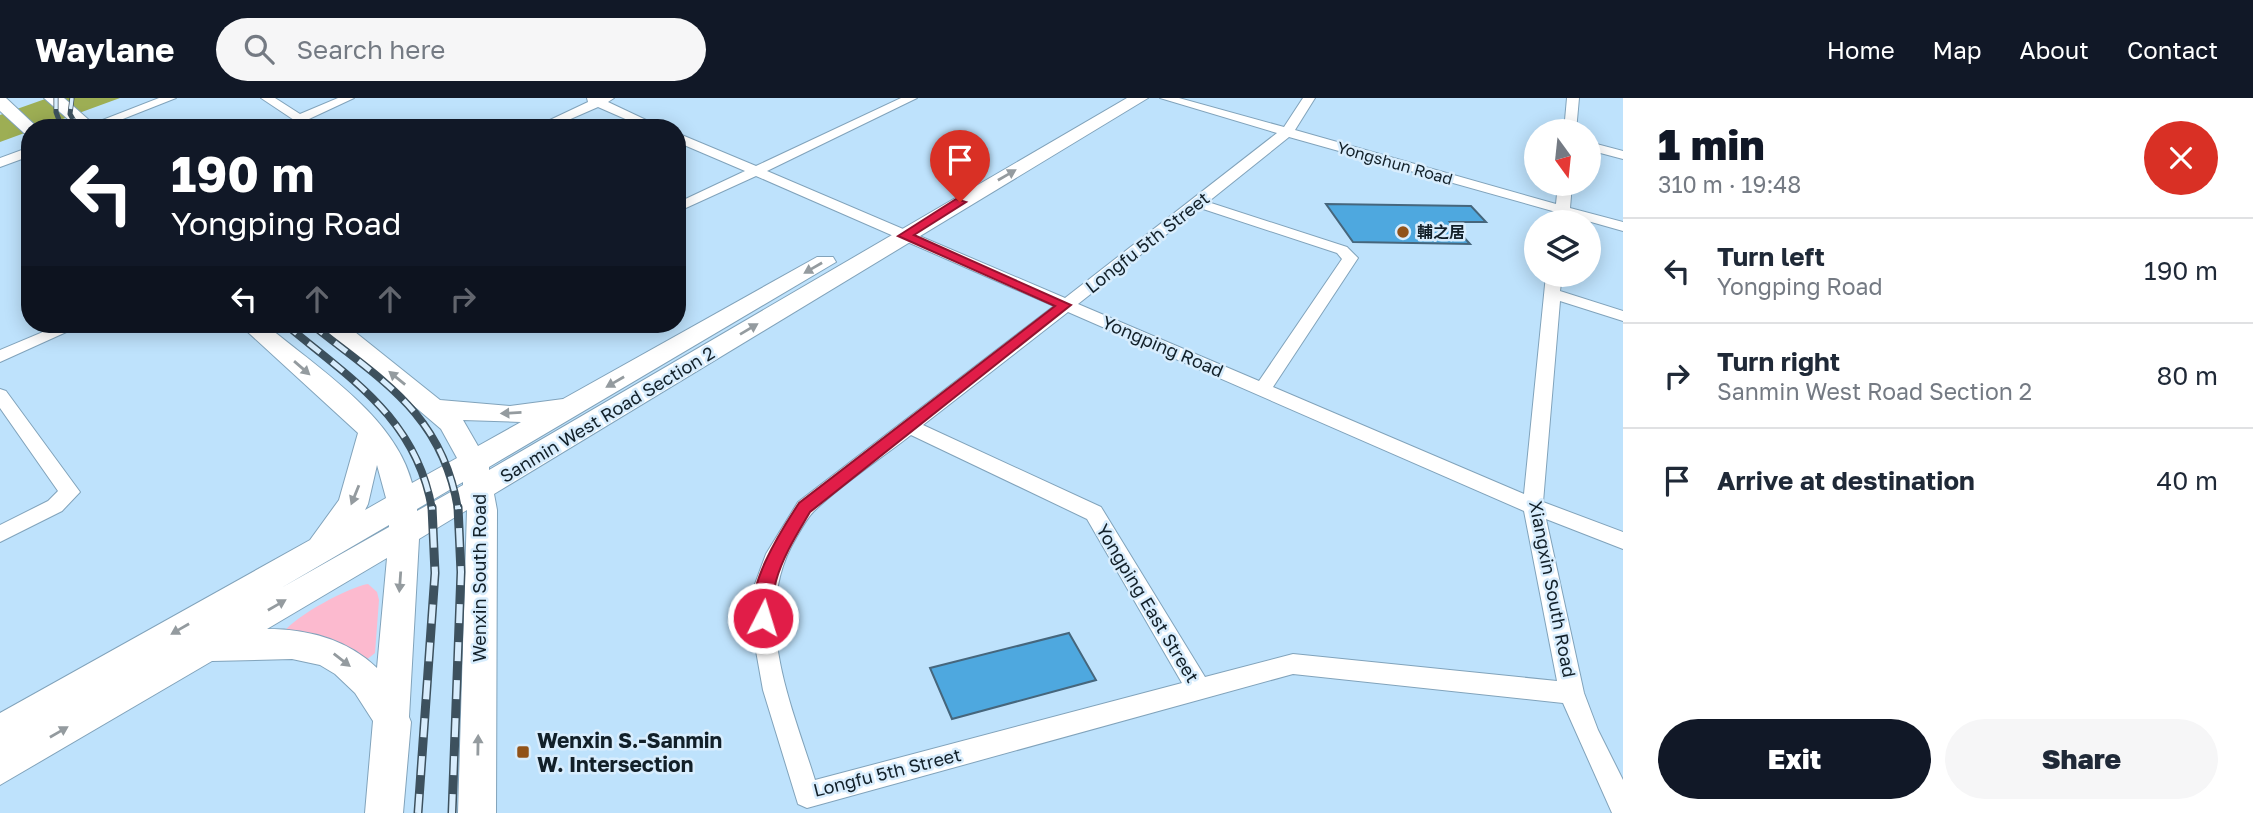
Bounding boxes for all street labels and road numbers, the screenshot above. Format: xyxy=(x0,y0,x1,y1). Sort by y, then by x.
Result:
street label: Yongshun Road xyxy=(1335,137,1455,189)
street label: Longfu 5th Street xyxy=(1081,187,1213,297)
street label: Yongping Road xyxy=(1099,311,1227,381)
street label: Sanmin West Road Section 2 xyxy=(496,341,718,487)
street label: Wenxin South Road xyxy=(468,494,490,662)
street label: Xiangxin South Road xyxy=(1525,499,1581,679)
street label: Yongping East Street xyxy=(1092,520,1204,686)
street label: Longfu 5th Street xyxy=(811,743,963,801)

